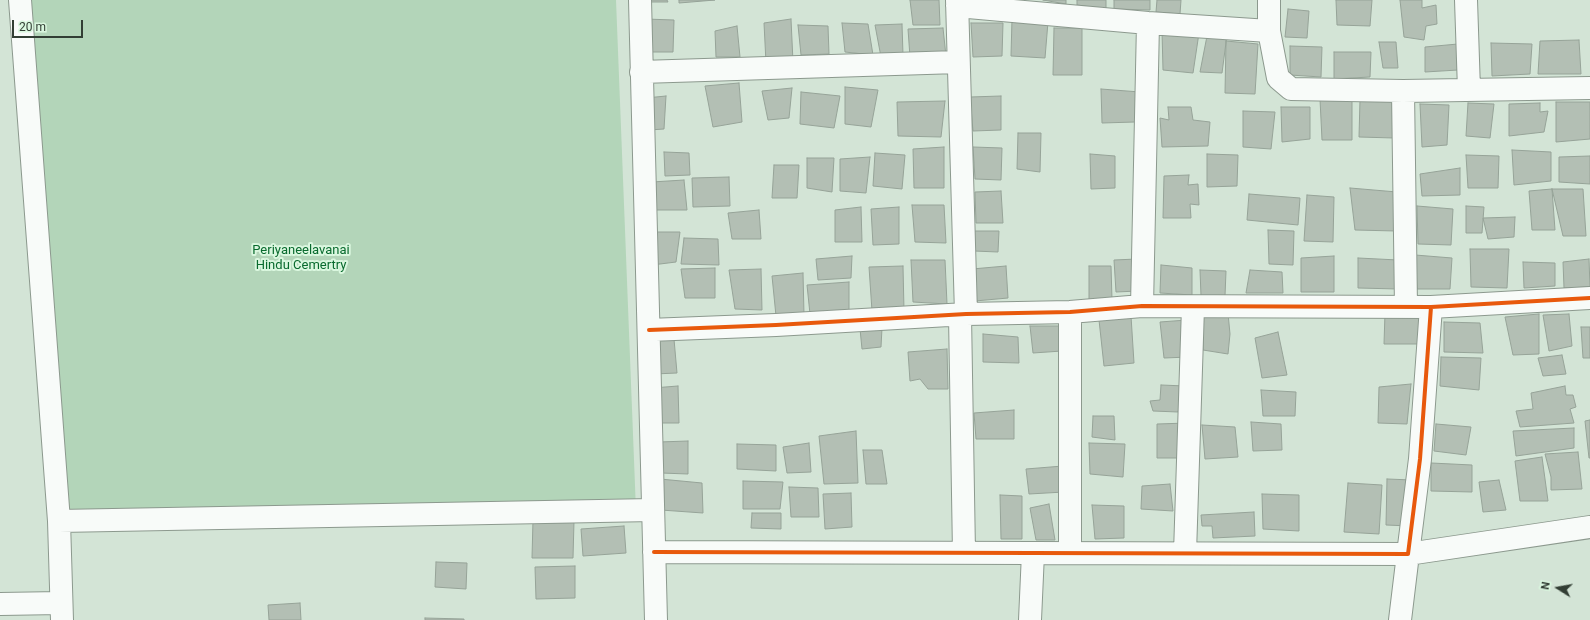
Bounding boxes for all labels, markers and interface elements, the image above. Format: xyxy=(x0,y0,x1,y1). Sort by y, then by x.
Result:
scale bar xyxy=(14,12,85,38)
text: 20 m xyxy=(19,20,46,34)
park label: Periyaneelavanai Hindu Cemertry xyxy=(252,243,350,274)
north arrow xyxy=(1538,568,1578,608)
text: N xyxy=(1539,581,1553,591)

